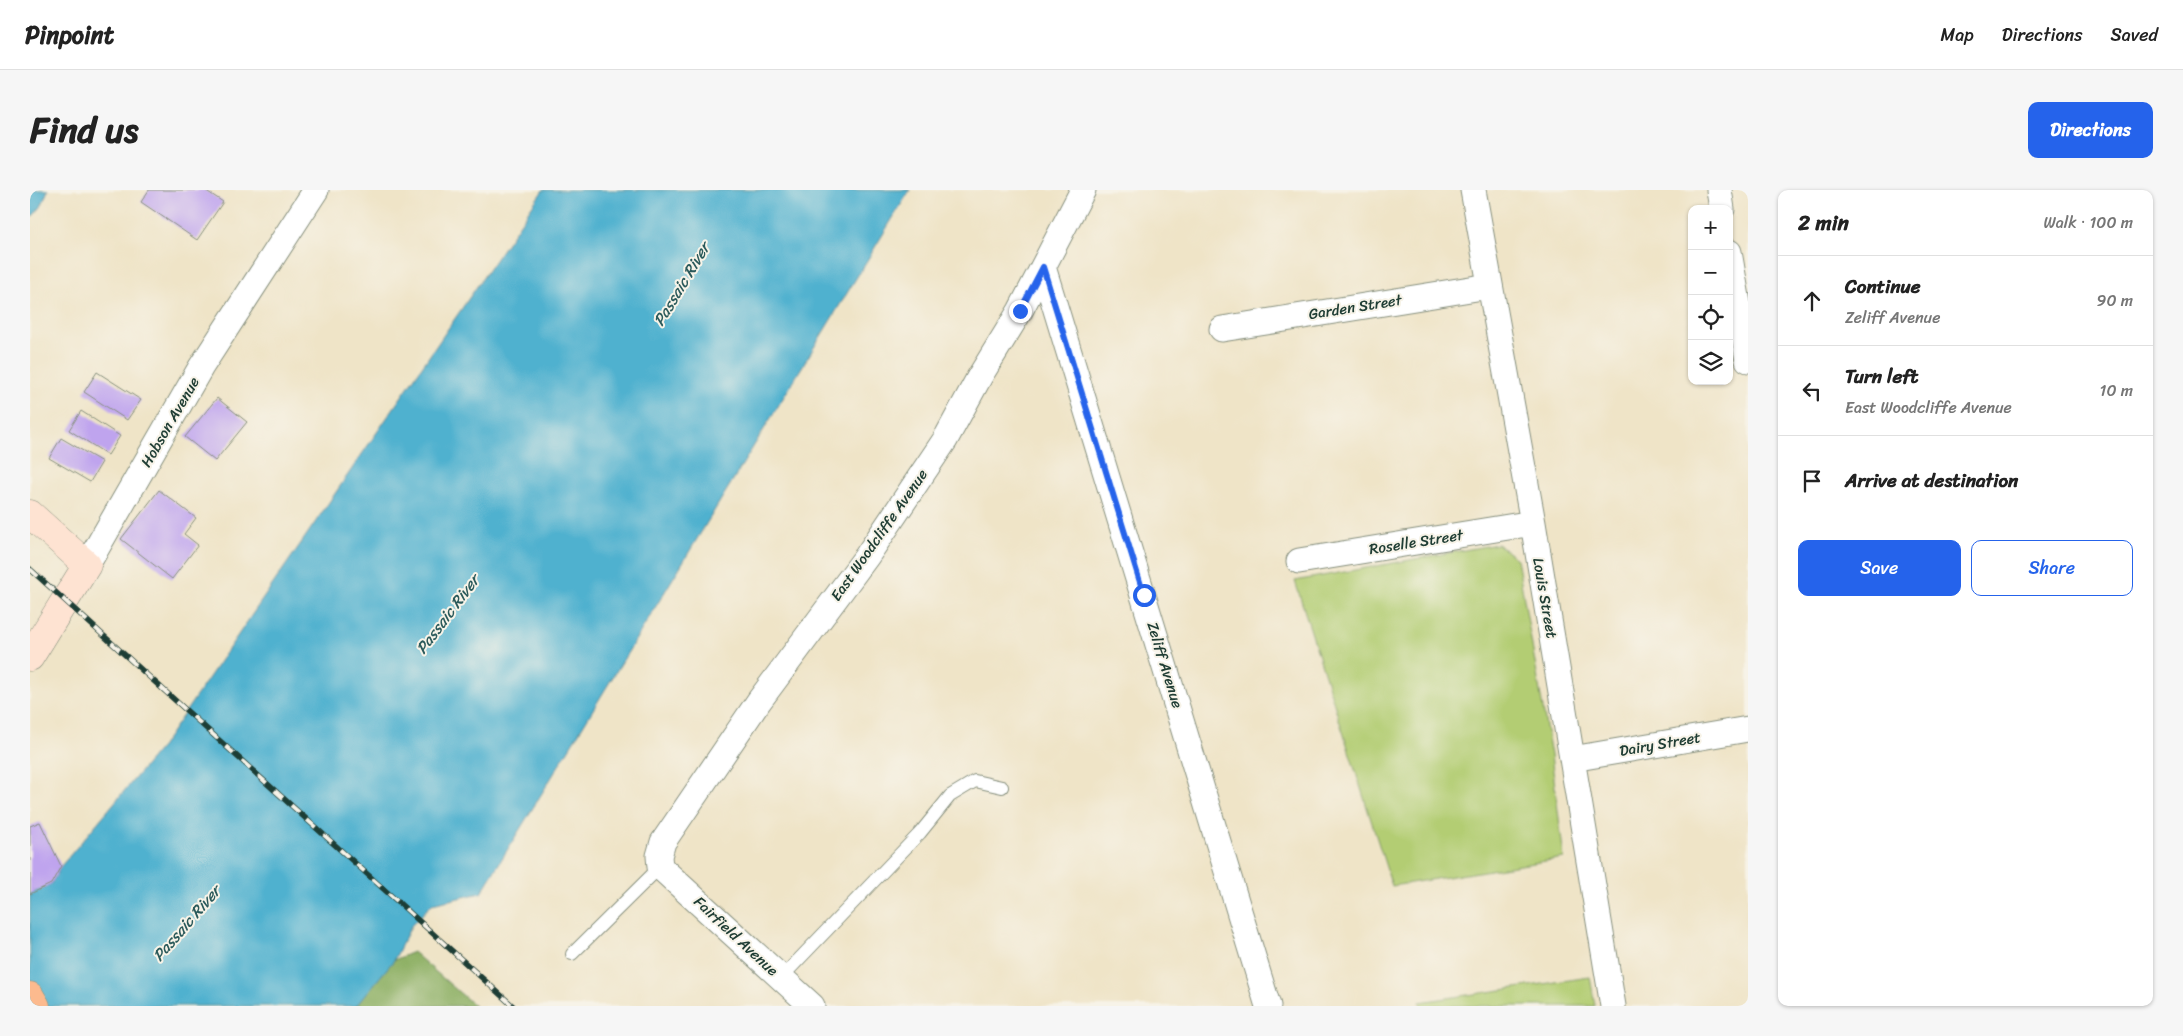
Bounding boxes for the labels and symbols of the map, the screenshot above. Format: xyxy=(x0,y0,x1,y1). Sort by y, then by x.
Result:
water label: Passaic River xyxy=(645,234,720,332)
street label: Garden Street xyxy=(1307,287,1404,327)
route end xyxy=(1009,300,1032,323)
street label: Hobson Avenue xyxy=(134,372,207,472)
street label: East Woodcliffe Avenue xyxy=(823,463,935,607)
street label: Roselle Street xyxy=(1367,522,1466,562)
street label: Louis Street xyxy=(1525,556,1565,641)
water label: Passaic River xyxy=(408,566,489,660)
route start xyxy=(1133,584,1156,607)
street label: Zeliff Avenue xyxy=(1139,618,1191,712)
street label: Dairy Street xyxy=(1617,724,1703,764)
water label: Passaic River xyxy=(145,876,230,968)
street label: Fairfield Avenue xyxy=(688,890,784,982)

